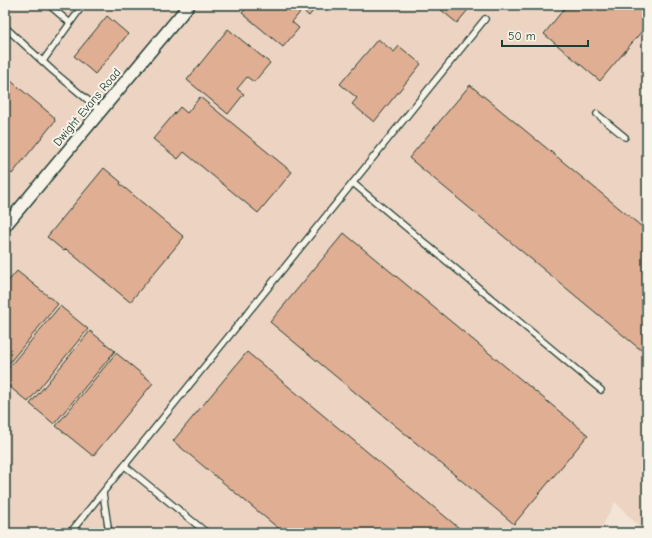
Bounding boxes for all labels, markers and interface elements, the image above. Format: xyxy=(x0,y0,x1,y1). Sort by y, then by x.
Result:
scale bar xyxy=(502,22,588,48)
text: 50 m xyxy=(508,29,536,43)
street label: Dwight Evans Road xyxy=(50,65,124,149)

